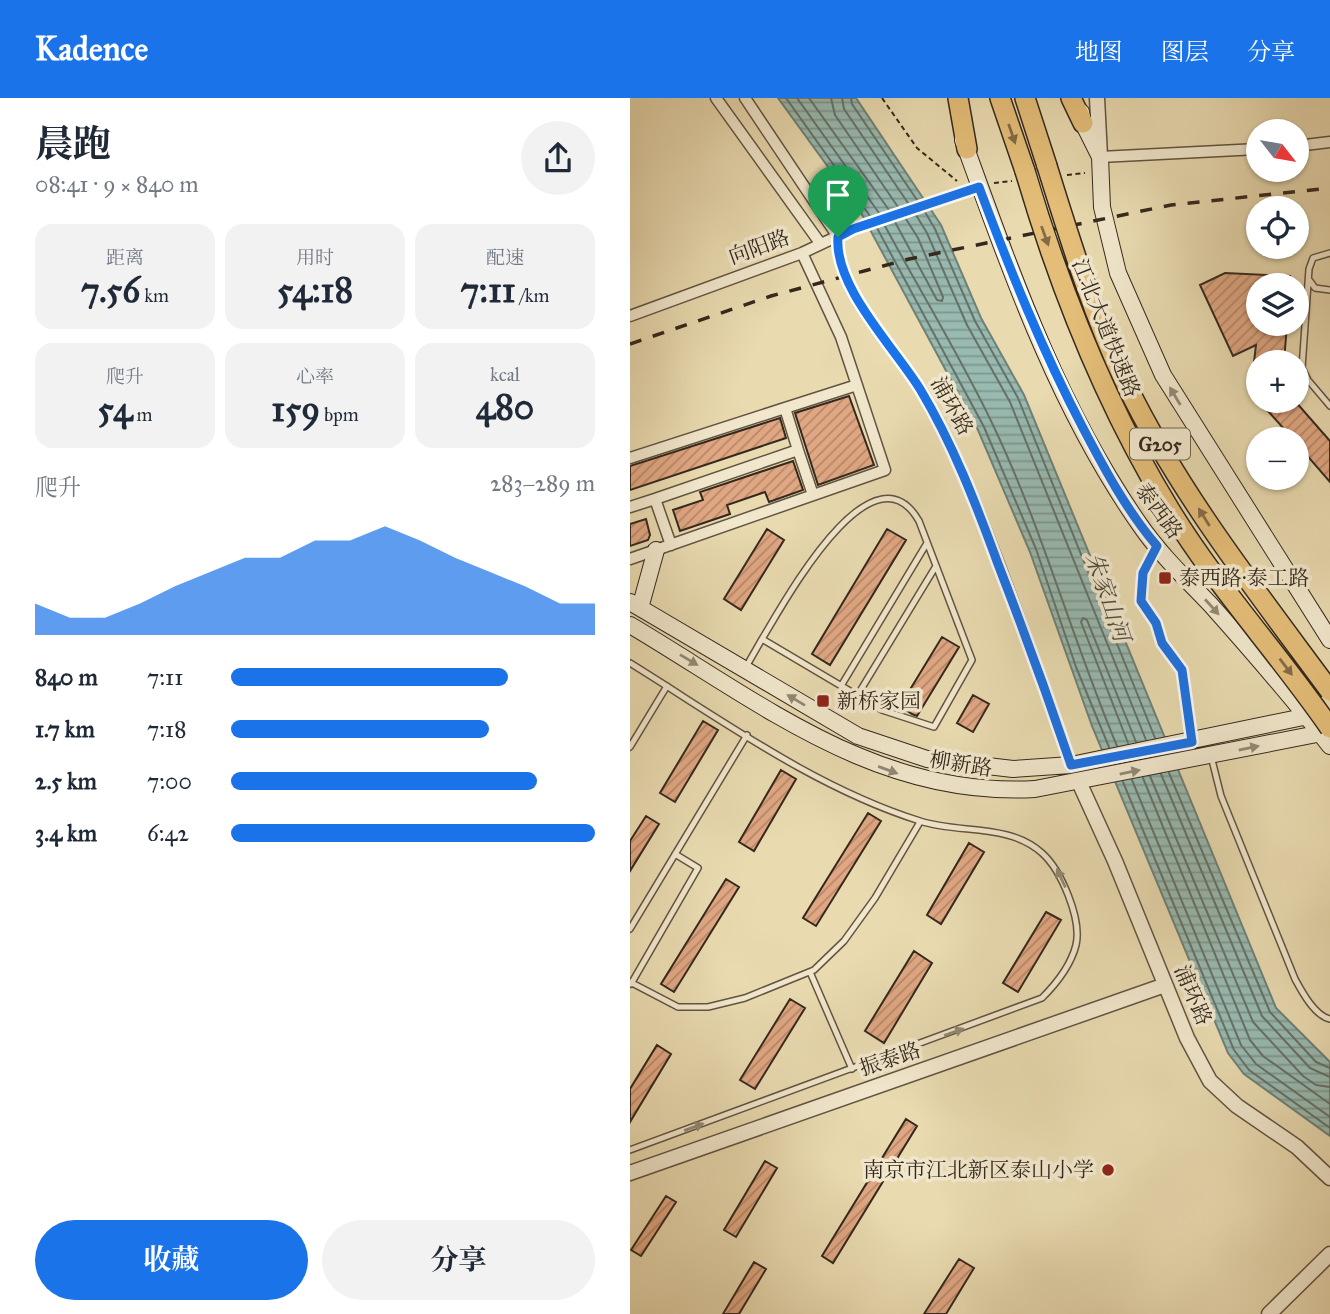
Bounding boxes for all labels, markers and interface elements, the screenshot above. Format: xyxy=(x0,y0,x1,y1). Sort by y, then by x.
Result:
text: Kadence xyxy=(35,29,148,69)
text: 地图 xyxy=(1075,37,1123,67)
text: 图层 xyxy=(1161,37,1209,67)
text: 分享 xyxy=(1247,37,1295,67)
north arrow xyxy=(1246,119,1309,182)
map controls xyxy=(1246,119,1309,490)
text: 晨跑 xyxy=(35,121,111,167)
button: share xyxy=(521,121,595,195)
one-way arrow xyxy=(1007,124,1018,145)
pin xyxy=(808,165,868,237)
text: 08:41 · 9 × 840 m xyxy=(35,170,199,198)
icon: arrive xyxy=(819,176,857,214)
button: locate xyxy=(1246,196,1309,259)
street label: 向阳路 xyxy=(725,224,793,270)
one-way arrow xyxy=(1040,225,1051,246)
text: 距离 xyxy=(106,246,144,269)
text: 用时 xyxy=(296,246,334,269)
text: 配速 xyxy=(486,246,524,269)
street label: 江北大道快速路 xyxy=(1066,255,1146,401)
text: 7.56 xyxy=(81,269,140,312)
text: 54:18 xyxy=(277,269,353,312)
text: 7:11 xyxy=(460,269,516,312)
button: layers xyxy=(1246,273,1309,336)
text: km xyxy=(140,284,169,307)
text: /km xyxy=(516,284,550,307)
button: + xyxy=(1246,350,1309,413)
text: kcal xyxy=(490,363,520,386)
text: 爬升 xyxy=(106,365,144,388)
text: 心率 xyxy=(296,365,334,388)
street label: 浦环路 xyxy=(925,372,979,440)
text: 480 xyxy=(476,386,534,429)
one-way arrow xyxy=(1169,387,1181,406)
text: 54 xyxy=(98,388,132,431)
text: 159 xyxy=(271,388,320,431)
text: m xyxy=(132,403,152,426)
text: bpm xyxy=(320,403,359,426)
button: − xyxy=(1246,427,1309,490)
road number: G205 xyxy=(1130,428,1190,460)
text: 283–289 m xyxy=(490,469,595,497)
text: 爬升 xyxy=(35,473,81,501)
street label: 泰西路 xyxy=(1130,478,1188,544)
one-way arrow xyxy=(1198,507,1211,526)
water label: 朱家山河 xyxy=(1080,549,1138,649)
place label: 泰西路·泰工路 xyxy=(1179,565,1310,591)
marker: 泰西路·泰工路 xyxy=(1157,570,1173,586)
one-way arrow xyxy=(1204,598,1220,616)
one-way arrow xyxy=(679,654,698,667)
one-way arrow xyxy=(1278,658,1292,676)
text: 840 m xyxy=(35,663,98,691)
text: 7:11 xyxy=(147,663,183,691)
place label: 新桥家园 xyxy=(837,688,921,714)
marker: 新桥家园 xyxy=(815,693,831,709)
one-way arrow xyxy=(787,694,806,707)
text: 1.7 km xyxy=(35,715,95,743)
text: 7:18 xyxy=(147,715,186,743)
one-way arrow xyxy=(1238,742,1260,753)
street label: 柳新路 xyxy=(928,746,994,782)
one-way arrow xyxy=(877,764,898,775)
one-way arrow xyxy=(1119,766,1141,777)
text: 2.5 km xyxy=(35,767,97,795)
text: 7:00 xyxy=(147,767,192,795)
text: 3.4 km xyxy=(35,819,97,847)
text: 6:42 xyxy=(147,819,189,847)
one-way arrow xyxy=(1055,868,1066,889)
street label: 浦环路 xyxy=(1169,961,1217,1029)
one-way arrow xyxy=(943,1026,964,1037)
street label: 振泰路 xyxy=(856,1036,924,1082)
one-way arrow xyxy=(684,1121,705,1132)
place label: 南京市江北新区泰山小学 xyxy=(863,1157,1094,1183)
marker: 南京市江北新区泰山小学 xyxy=(1100,1162,1116,1178)
button: 收藏 xyxy=(35,1220,308,1300)
button: 分享 xyxy=(322,1220,595,1300)

